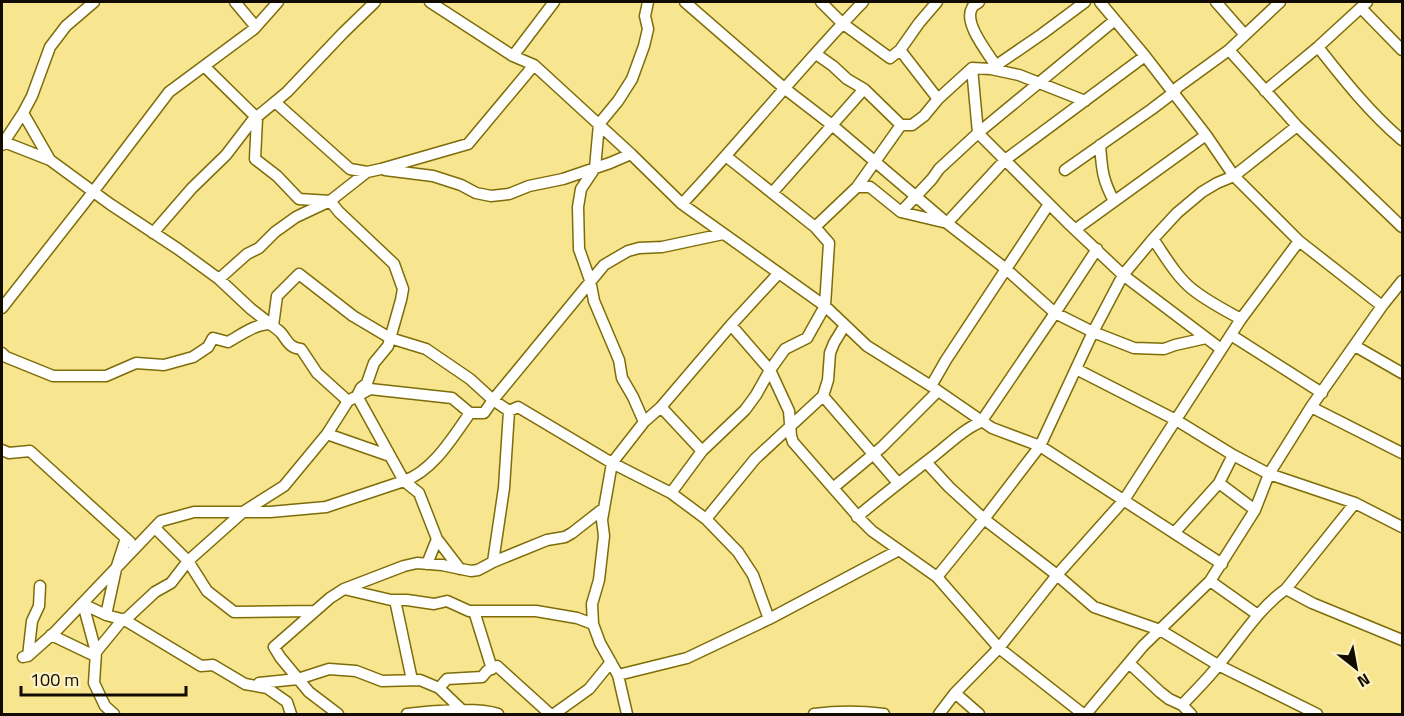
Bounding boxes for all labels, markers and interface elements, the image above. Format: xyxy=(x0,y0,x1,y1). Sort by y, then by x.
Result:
north arrow xyxy=(1326,638,1386,698)
scale bar xyxy=(21,659,186,697)
text: 100 m xyxy=(30,666,79,693)
text: N xyxy=(1353,668,1375,694)

